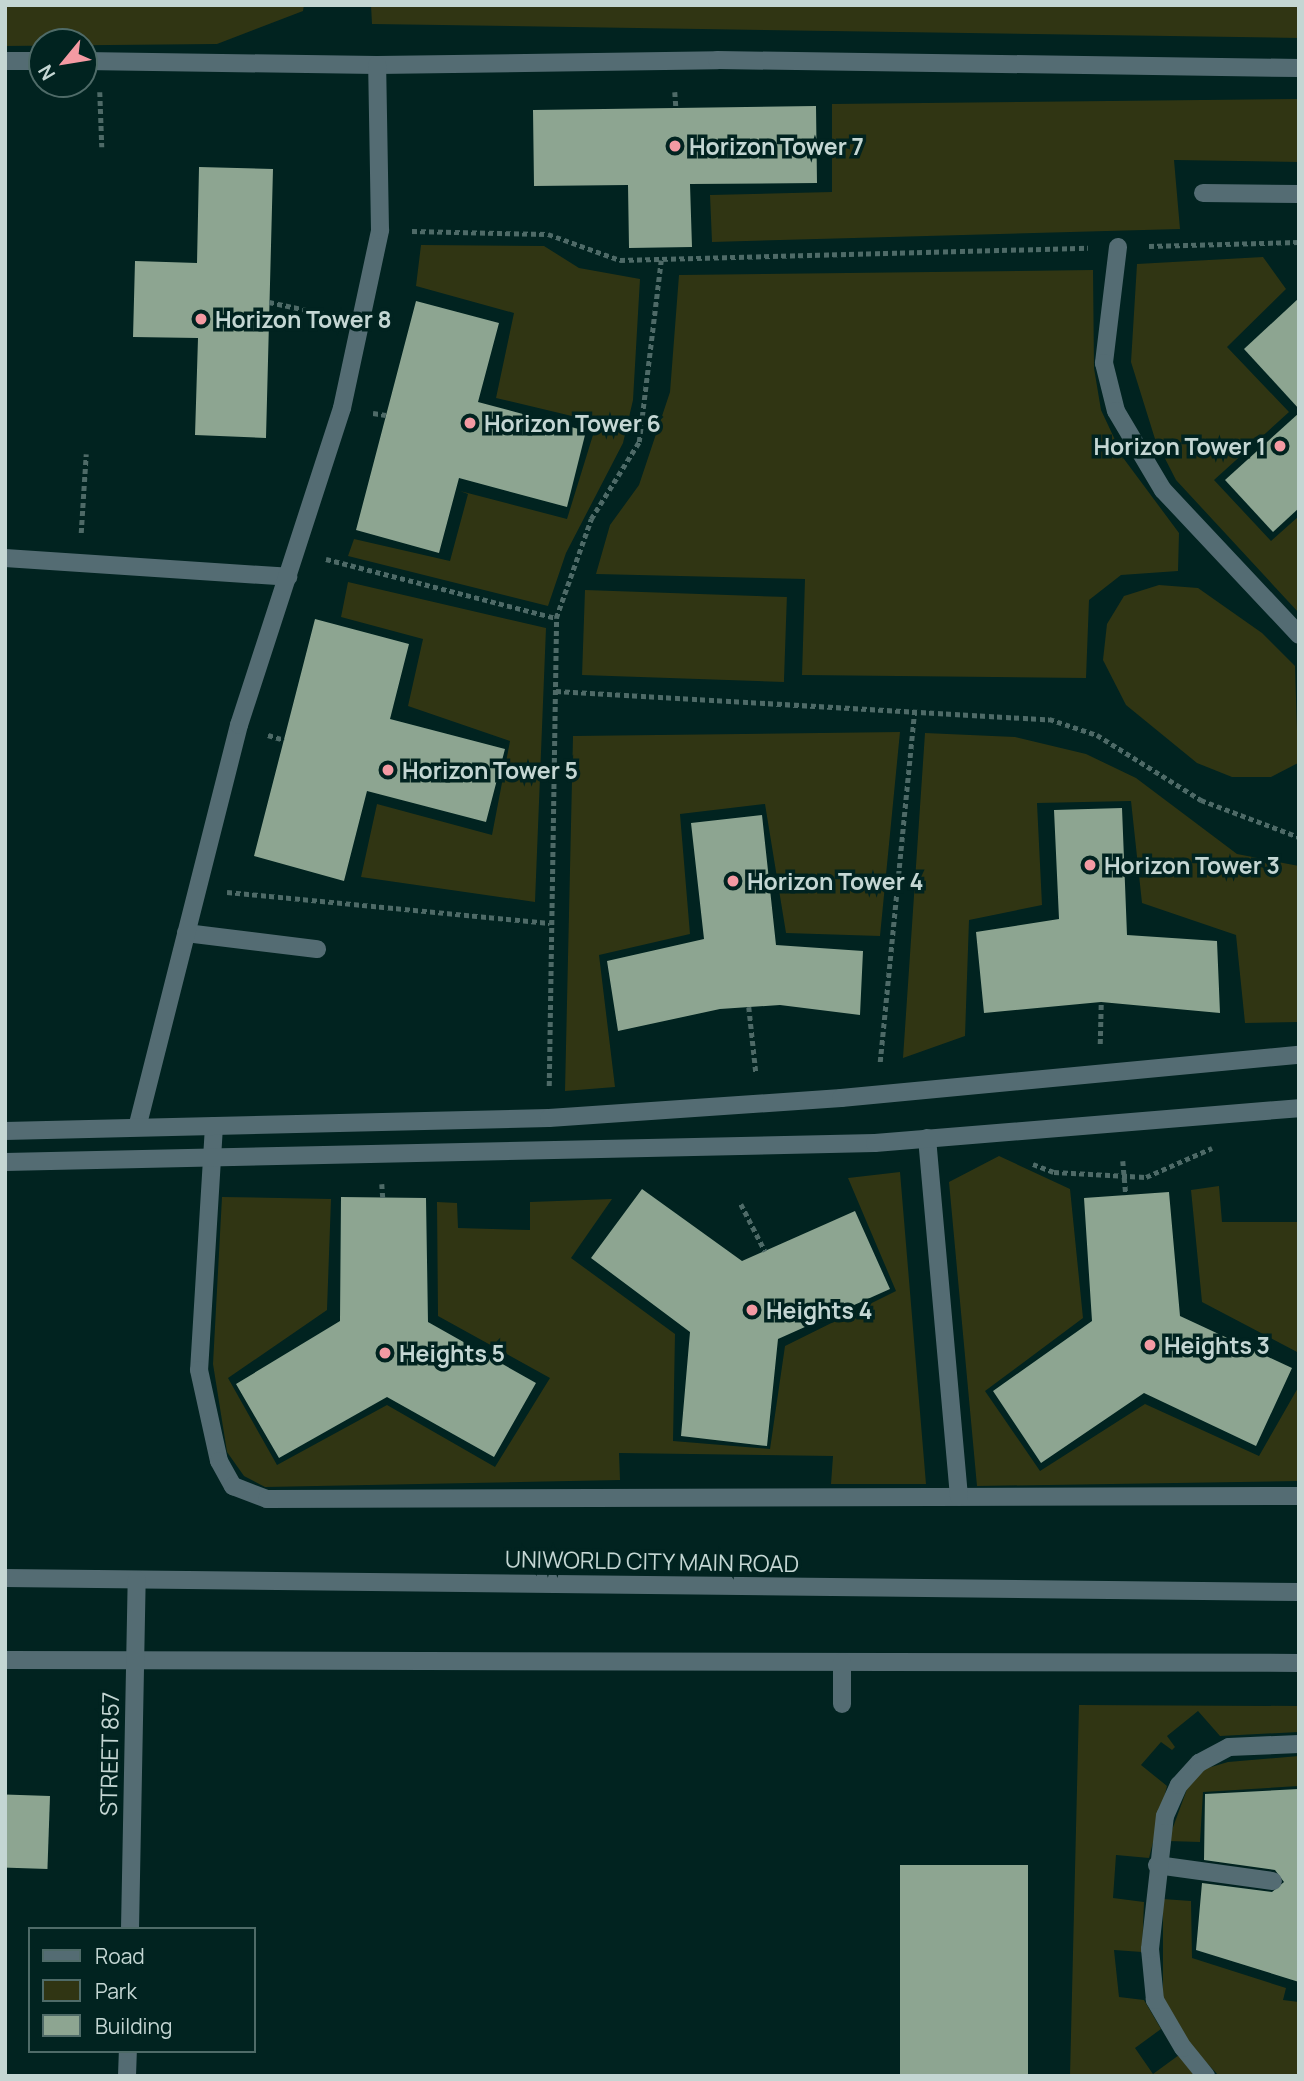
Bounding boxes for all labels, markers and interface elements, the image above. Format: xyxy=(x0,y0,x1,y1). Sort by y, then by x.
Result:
north arrow xyxy=(28,28,98,98)
text: N xyxy=(32,60,61,85)
place label: Horizon Tower 7 xyxy=(689,132,864,160)
marker: Horizon Tower 7 xyxy=(667,138,683,154)
place label: Horizon Tower 8 xyxy=(215,305,392,333)
marker: Horizon Tower 8 xyxy=(193,311,209,327)
place label: Horizon Tower 6 xyxy=(484,409,661,437)
marker: Horizon Tower 6 xyxy=(462,415,478,431)
place label: Horizon Tower 1 xyxy=(1093,432,1266,460)
marker: Horizon Tower 1 xyxy=(1272,438,1288,454)
place label: Horizon Tower 5 xyxy=(402,756,578,784)
marker: Horizon Tower 5 xyxy=(380,762,396,778)
place label: Horizon Tower 3 xyxy=(1104,851,1280,879)
marker: Horizon Tower 3 xyxy=(1082,857,1098,873)
place label: Horizon Tower 4 xyxy=(747,867,923,895)
marker: Horizon Tower 4 xyxy=(725,873,741,889)
place label: Heights 4 xyxy=(766,1296,872,1324)
marker: Heights 4 xyxy=(744,1302,760,1318)
place label: Heights 3 xyxy=(1164,1331,1270,1359)
marker: Heights 3 xyxy=(1142,1337,1158,1353)
place label: Heights 5 xyxy=(399,1339,505,1367)
marker: Heights 5 xyxy=(377,1345,393,1361)
street label: UNIWORLD CITY MAIN ROAD xyxy=(504,1545,800,1577)
street label: STREET 857 xyxy=(94,1691,124,1817)
legend xyxy=(28,1927,256,2053)
text: Road xyxy=(95,1942,145,1970)
text: Park xyxy=(95,1977,137,2005)
text: Building xyxy=(95,2012,172,2040)

